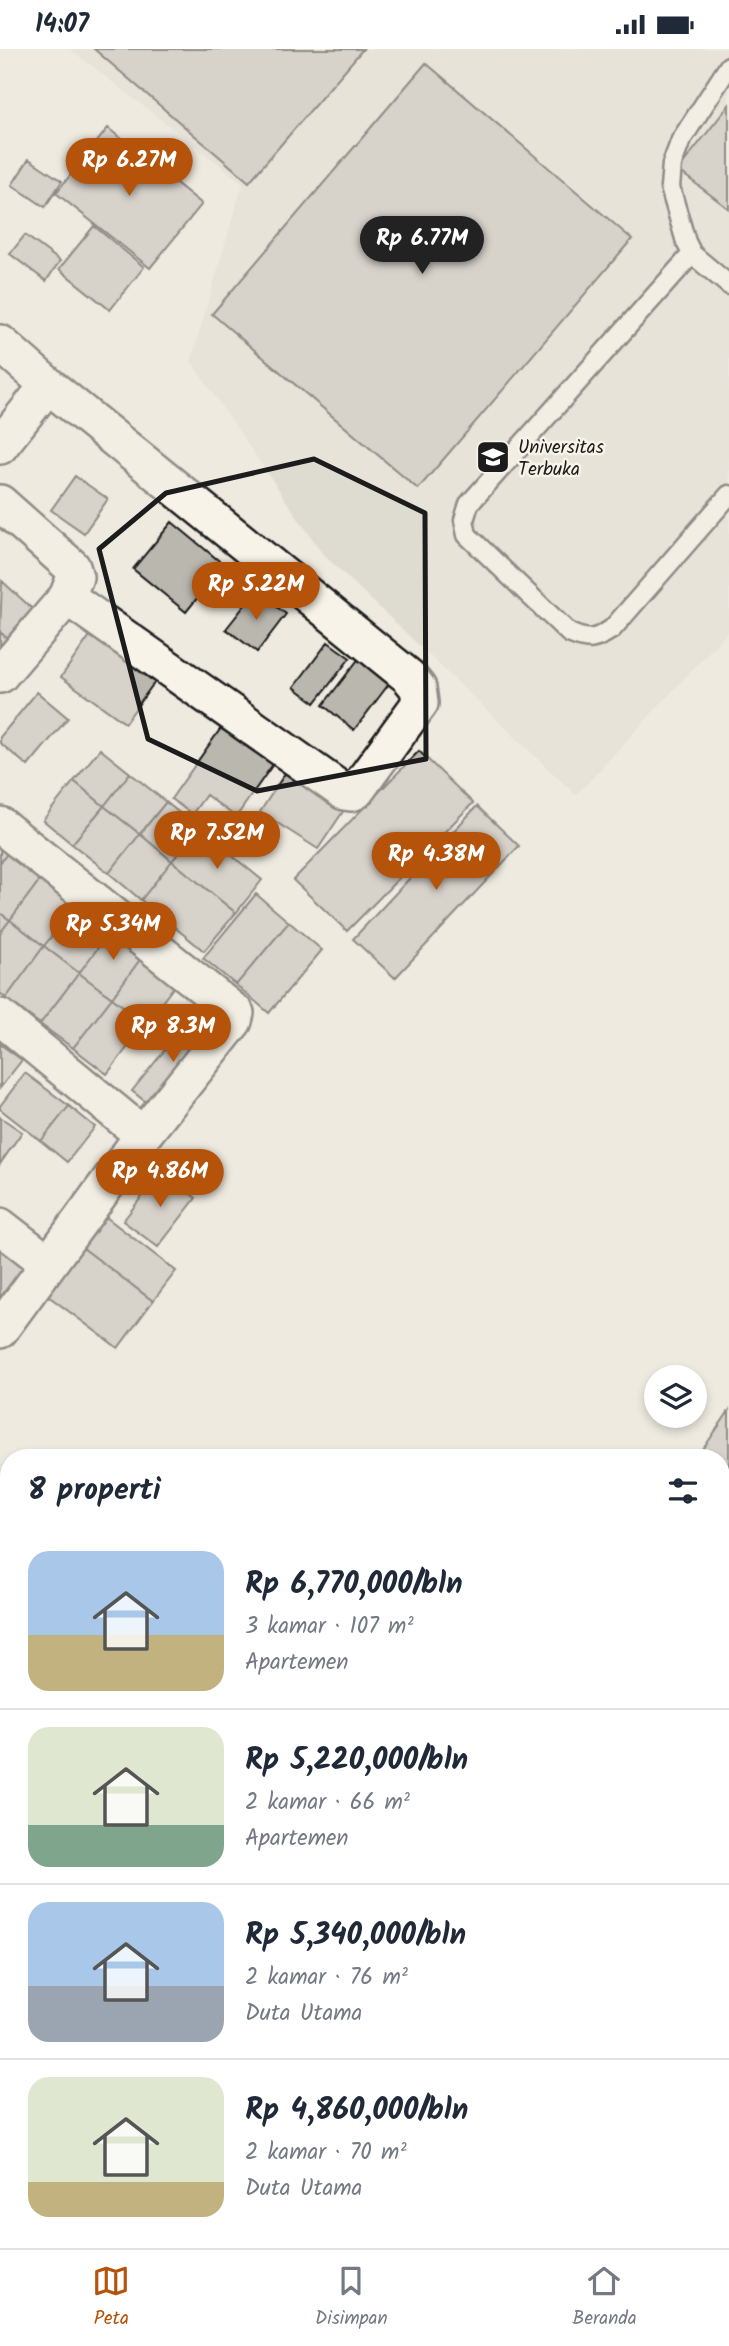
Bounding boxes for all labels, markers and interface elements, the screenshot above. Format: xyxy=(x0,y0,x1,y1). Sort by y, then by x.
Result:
text: 14:07 xyxy=(35,4,89,46)
pin: Rp 6.27M xyxy=(57,139,201,198)
text: Rp 6.27M xyxy=(82,143,176,179)
pin: Rp 6.77M xyxy=(350,217,494,276)
text: Rp 6.77M xyxy=(376,221,468,257)
place label: Universitas Terbuka xyxy=(518,433,604,485)
school or university icon: Universitas Terbuka xyxy=(474,438,512,476)
pin: Rp 5.22M xyxy=(184,563,328,622)
text: Rp 5.22M xyxy=(208,567,304,603)
pin: Rp 7.52M xyxy=(145,811,289,871)
text: Rp 7.52M xyxy=(170,816,264,852)
pin: Rp 4.38M xyxy=(364,833,508,892)
text: Rp 4.38M xyxy=(388,837,484,873)
pin: Rp 5.34M xyxy=(41,902,185,962)
text: Rp 5.34M xyxy=(66,907,160,943)
pin: Rp 8.3M xyxy=(108,1005,238,1064)
text: Rp 8.3M xyxy=(131,1009,215,1045)
pin: Rp 4.86M xyxy=(88,1149,232,1209)
text: Rp 4.86M xyxy=(112,1154,208,1190)
map controls xyxy=(644,1365,707,1428)
button: layers xyxy=(644,1365,707,1428)
text: 8 properti xyxy=(28,1467,161,1515)
icon: filters xyxy=(664,1472,702,1510)
text: Rp 6,770,000/bln xyxy=(245,1561,463,1609)
icon: home xyxy=(84,1579,168,1663)
text: 3 kamar · 107 m² xyxy=(245,1609,413,1645)
text: Apartemen xyxy=(245,1645,349,1681)
text: Rp 5,220,000/bln xyxy=(245,1737,468,1785)
icon: home xyxy=(84,1755,168,1839)
text: 2 kamar · 66 m² xyxy=(245,1785,410,1821)
text: Apartemen xyxy=(245,1821,349,1857)
text: Rp 5,340,000/bln xyxy=(245,1912,466,1960)
icon: home xyxy=(84,1930,168,2014)
text: 2 kamar · 76 m² xyxy=(245,1960,408,1996)
text: Duta Utama xyxy=(245,1996,362,2032)
text: Rp 4,860,000/bln xyxy=(245,2087,468,2135)
icon: home xyxy=(84,2105,168,2189)
text: 2 kamar · 70 m² xyxy=(245,2135,406,2171)
text: Duta Utama xyxy=(245,2171,362,2207)
tab: Peta xyxy=(92,2262,130,2334)
tab: Disimpan xyxy=(315,2262,388,2334)
tab: Beranda xyxy=(572,2262,637,2334)

